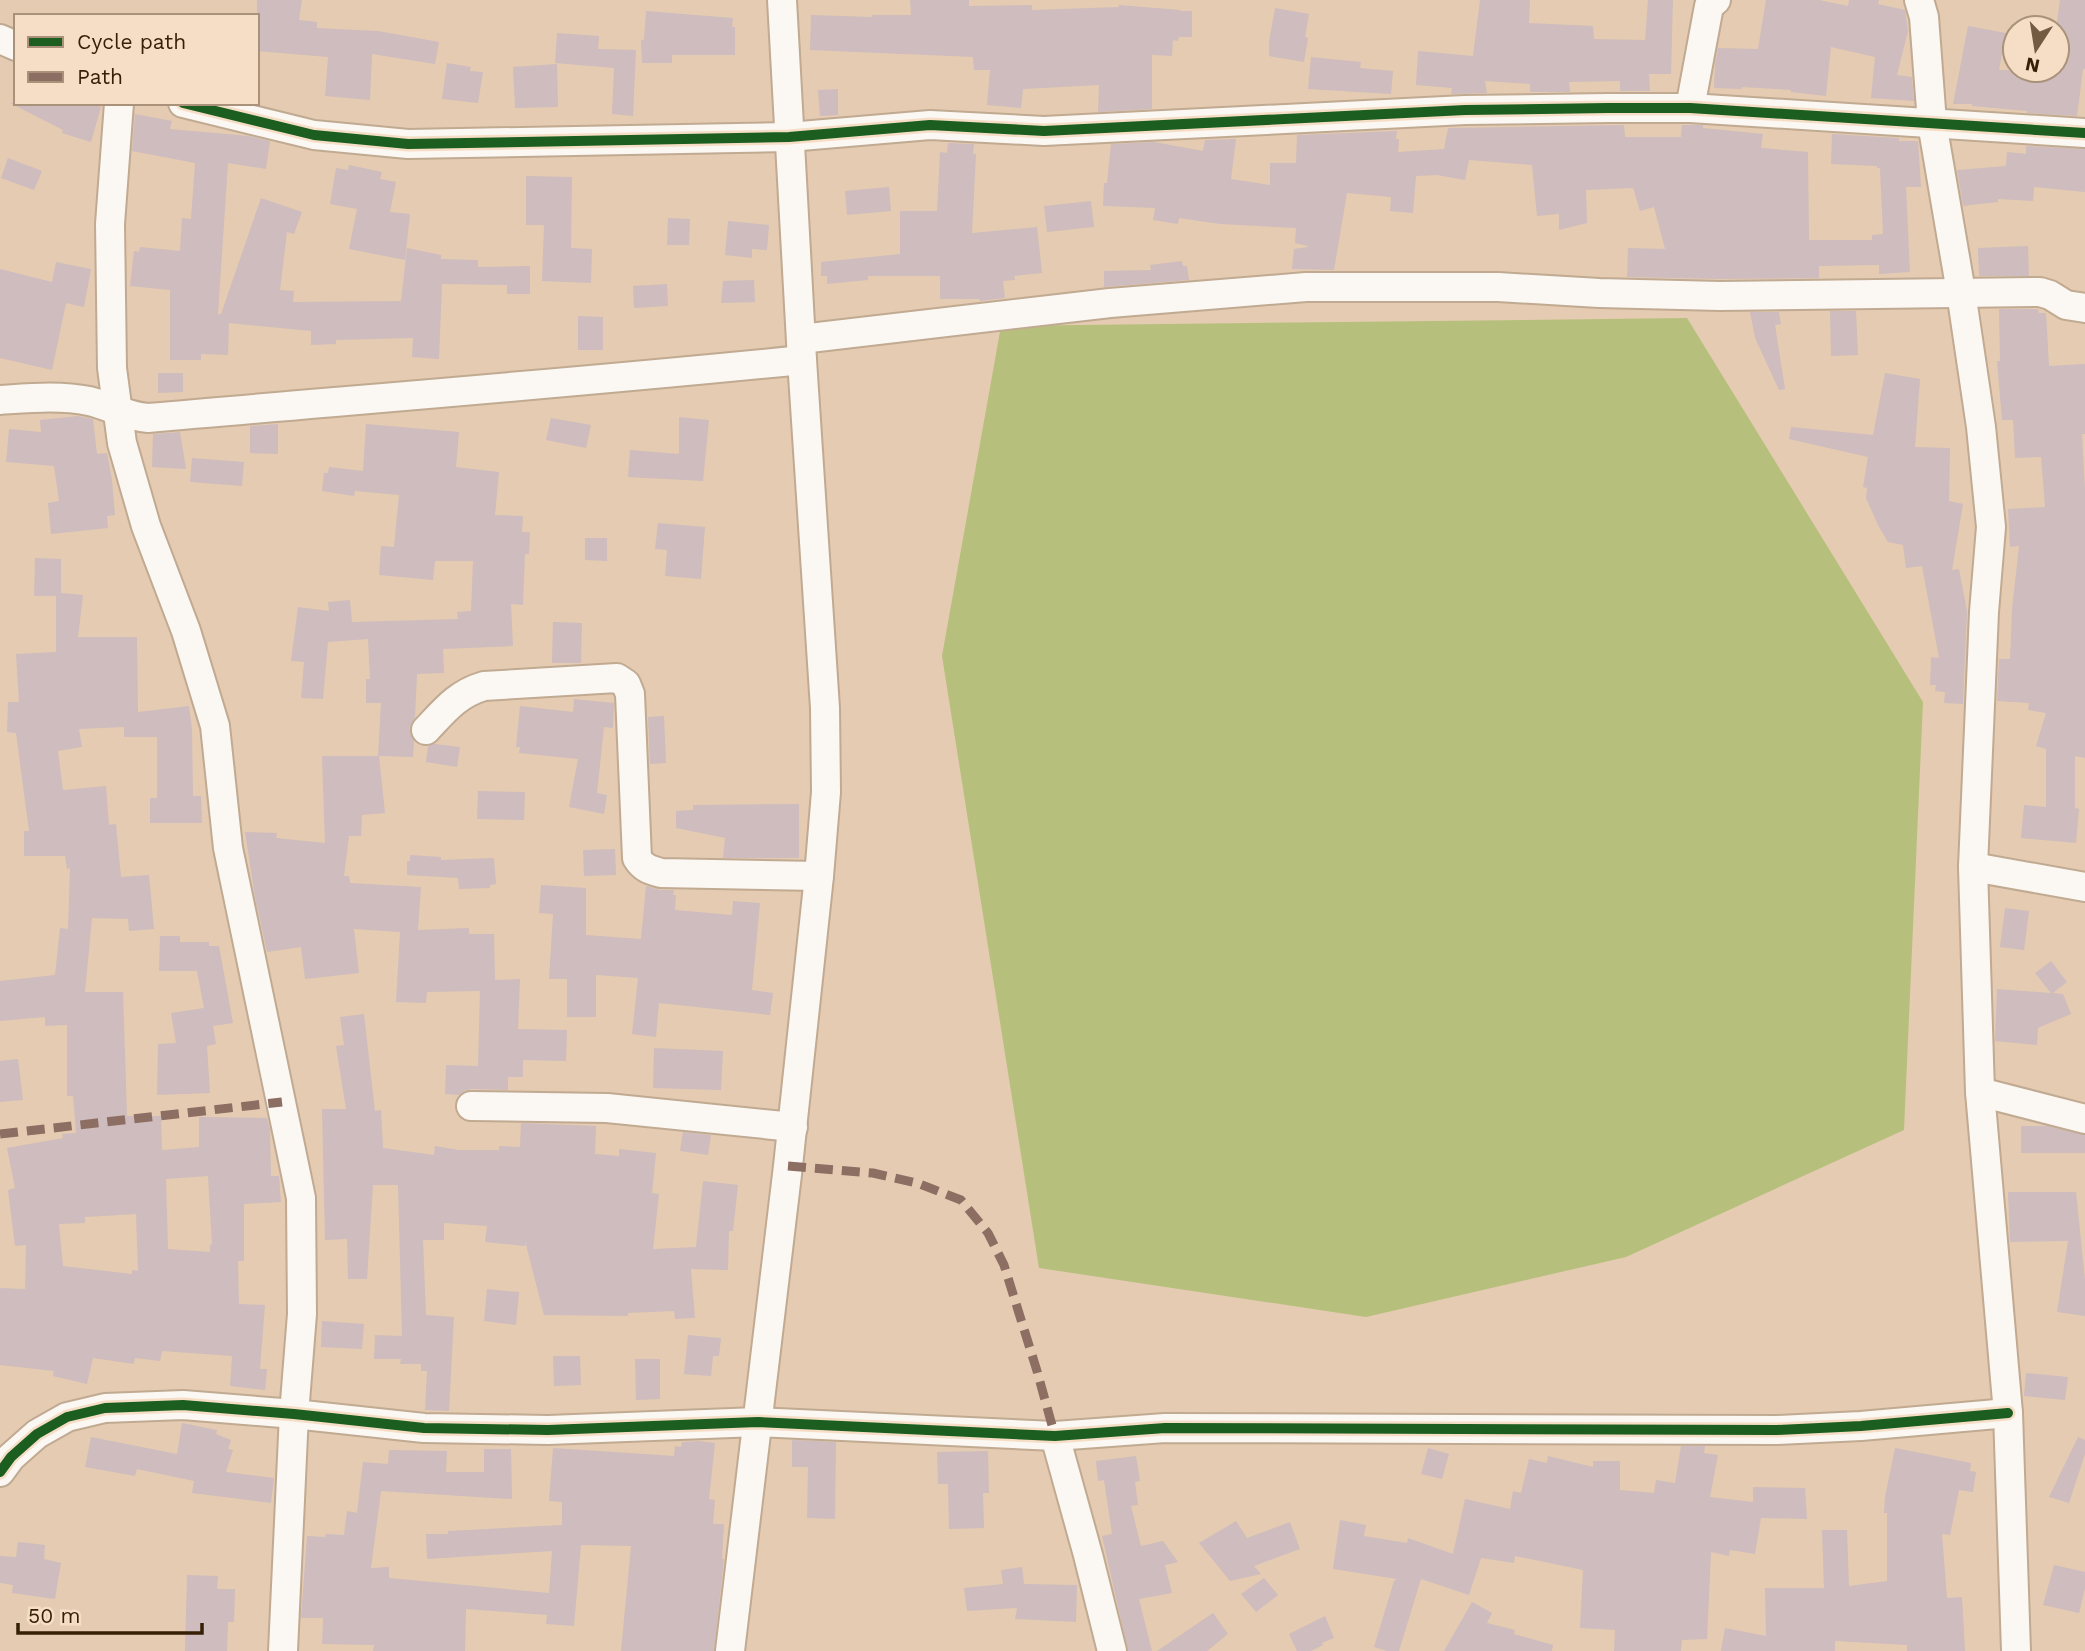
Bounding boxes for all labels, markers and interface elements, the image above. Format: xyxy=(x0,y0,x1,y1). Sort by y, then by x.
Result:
legend xyxy=(14,14,259,105)
north arrow xyxy=(2001,14,2071,84)
text: Cycle path xyxy=(77,29,186,54)
text: N xyxy=(2023,52,2042,78)
text: Path xyxy=(77,64,123,89)
scale bar xyxy=(18,1592,201,1636)
text: 50 m xyxy=(28,1603,80,1628)

